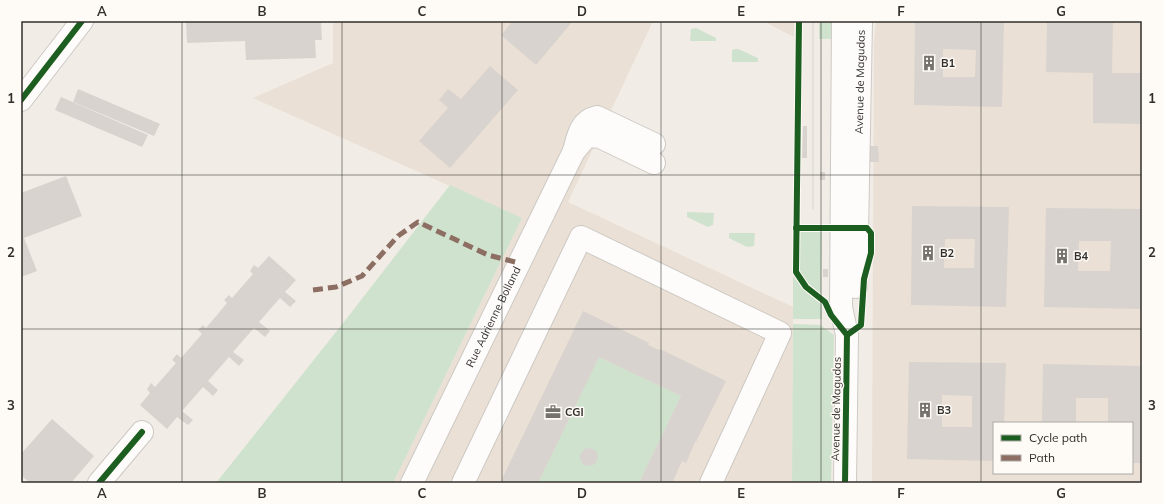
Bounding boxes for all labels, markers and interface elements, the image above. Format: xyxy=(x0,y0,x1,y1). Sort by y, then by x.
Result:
text: A xyxy=(97,3,107,19)
text: B xyxy=(258,3,267,19)
text: C xyxy=(418,3,427,19)
text: D xyxy=(577,3,587,19)
text: E xyxy=(737,3,745,19)
text: F xyxy=(897,3,905,19)
text: G xyxy=(1056,3,1066,19)
street label: Avenue de Magudas xyxy=(852,30,868,134)
building icon: B1 xyxy=(920,54,938,72)
place label: B1 xyxy=(941,56,956,70)
text: 1 xyxy=(7,90,15,106)
text: 1 xyxy=(1148,90,1156,106)
text: 2 xyxy=(7,244,15,260)
building icon: B2 xyxy=(919,244,937,262)
text: 2 xyxy=(1148,244,1156,260)
place label: B2 xyxy=(940,246,955,260)
building icon: B4 xyxy=(1053,247,1071,265)
place label: B4 xyxy=(1074,249,1089,263)
street label: Rue Adrienne Bolland xyxy=(463,264,524,369)
street label: Avenue de Magudas xyxy=(828,357,844,461)
text: 3 xyxy=(7,397,15,413)
text: 3 xyxy=(1148,397,1156,413)
building icon: B3 xyxy=(916,401,934,419)
office icon: CGI xyxy=(544,403,562,421)
place label: B3 xyxy=(937,403,952,417)
place label: CGI xyxy=(565,405,584,419)
legend xyxy=(993,422,1133,474)
text: Cycle path xyxy=(1029,430,1087,445)
text: Path xyxy=(1029,450,1055,465)
text: A xyxy=(97,485,107,501)
text: B xyxy=(258,485,267,501)
text: C xyxy=(418,485,427,501)
text: D xyxy=(577,485,587,501)
text: E xyxy=(737,485,745,501)
text: F xyxy=(897,485,905,501)
text: G xyxy=(1056,485,1066,501)

